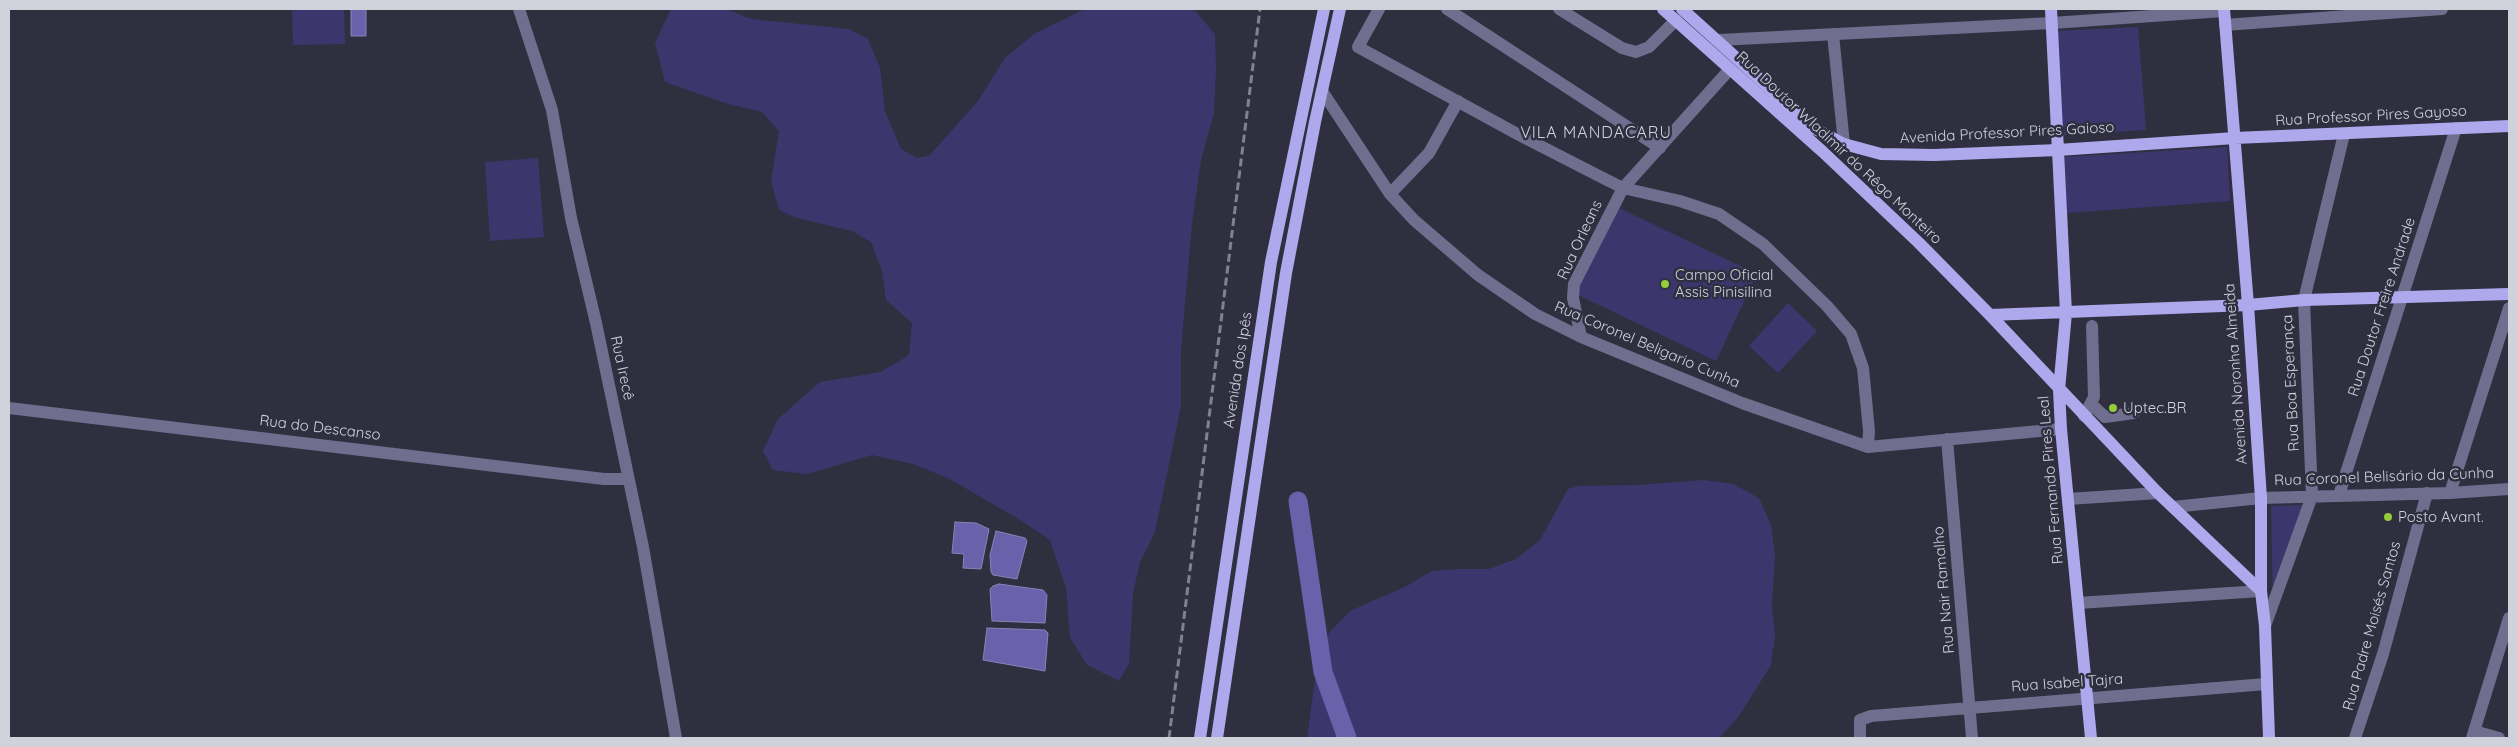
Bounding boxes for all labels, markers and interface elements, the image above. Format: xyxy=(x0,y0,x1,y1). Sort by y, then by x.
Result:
street label: Rua Doutor Wladimir do Rêgo Monteiro xyxy=(1733,48,1945,248)
street label: Rua Professor Pires Gayoso xyxy=(2275,102,2467,130)
street label: Avenida Professor Pires Gaioso xyxy=(1899,118,2115,148)
district label: VILA MANDACARU xyxy=(1518,123,1674,143)
street label: Rua Orleans xyxy=(1554,197,1606,283)
street label: Rua Doutor Freire Andrade xyxy=(2345,215,2419,399)
place label: Campo Oficial Assis Pinisilina xyxy=(1675,266,1773,301)
marker: Campo Oficial Assis Pinisilina xyxy=(1659,278,1671,290)
street label: Avenida Noronha Almeida xyxy=(2221,283,2251,465)
street label: Rua Coronel Beligario Cunha xyxy=(1552,298,1742,392)
street label: Avenida dos Ipês xyxy=(1220,311,1256,429)
street label: Rua Boa Esperança xyxy=(2278,314,2304,452)
street label: Rua Irecê xyxy=(606,334,638,402)
street label: Rua Fernando Pires Leal xyxy=(2035,395,2067,565)
place label: Uptec.BR xyxy=(2123,399,2187,417)
marker: Uptec.BR xyxy=(2107,402,2119,414)
street label: Rua do Descanso xyxy=(258,412,382,444)
street label: Rua Coronel Belisário da Cunha xyxy=(2274,464,2494,490)
place label: Posto Avant. xyxy=(2398,508,2484,526)
marker: Posto Avant. xyxy=(2382,511,2394,523)
street label: Rua Nair Ramalho xyxy=(1929,526,1959,654)
street label: Rua Padre Moisés Santos xyxy=(2339,539,2405,713)
street label: Rua Isabel Tajra xyxy=(2010,670,2124,696)

